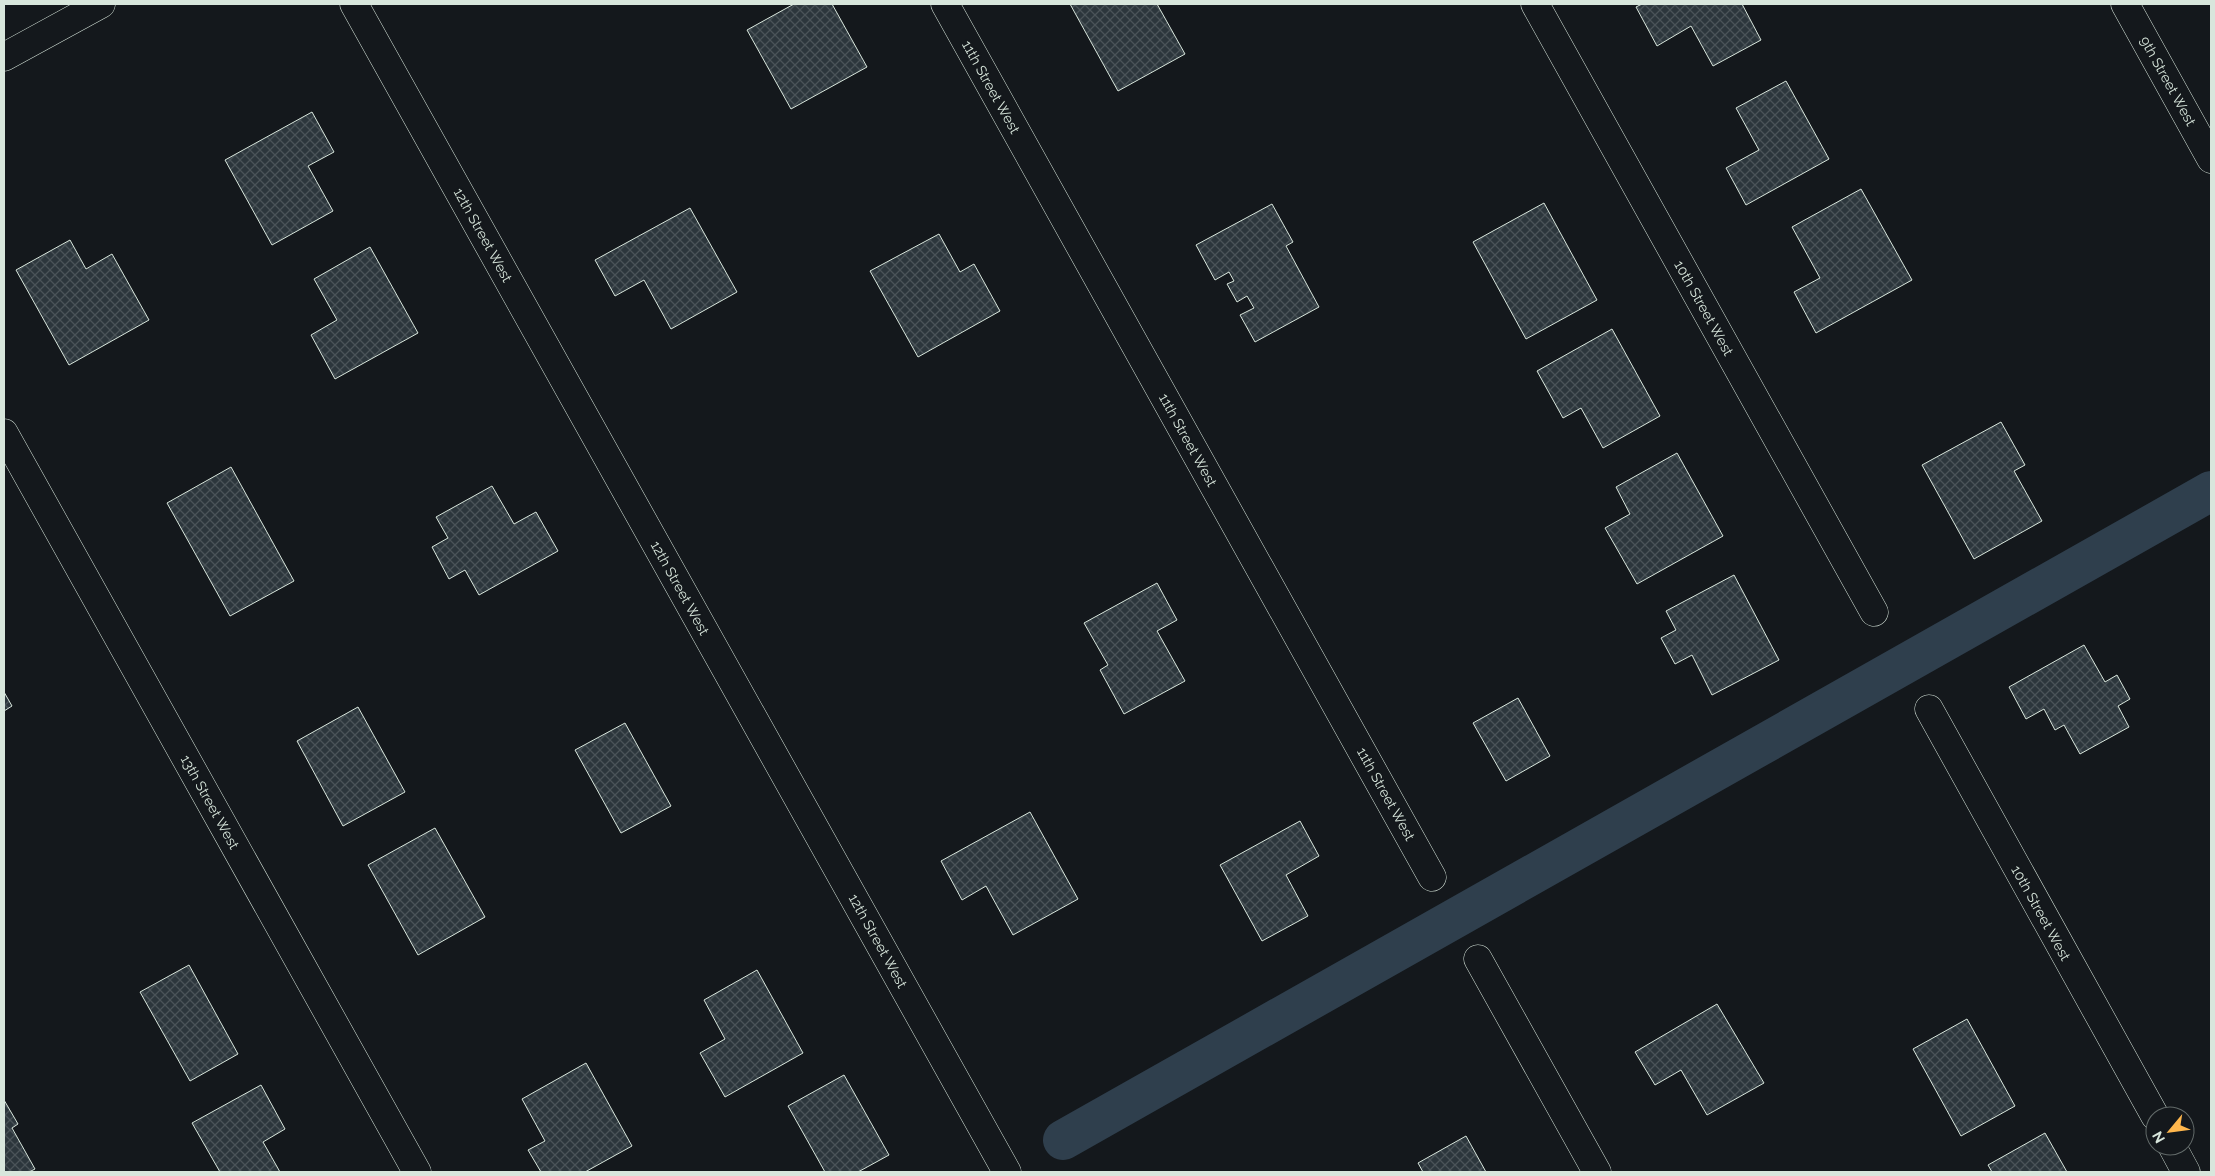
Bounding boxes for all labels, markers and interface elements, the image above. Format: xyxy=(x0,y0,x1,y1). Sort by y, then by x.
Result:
street label: 9th Street West xyxy=(2137,33,2199,129)
street label: 11th Street West xyxy=(959,38,1023,136)
street label: 12th Street West xyxy=(451,185,516,285)
street label: 10th Street West xyxy=(1671,258,1737,359)
street label: 11th Street West xyxy=(1156,391,1220,489)
street label: 12th Street West xyxy=(648,538,713,638)
street label: 11th Street West xyxy=(1354,745,1418,843)
street label: 13th Street West xyxy=(178,752,243,852)
street label: 10th Street West xyxy=(2008,863,2074,964)
street label: 12th Street West xyxy=(846,891,911,991)
north arrow xyxy=(2145,1106,2195,1156)
text: N xyxy=(2149,1129,2168,1146)

